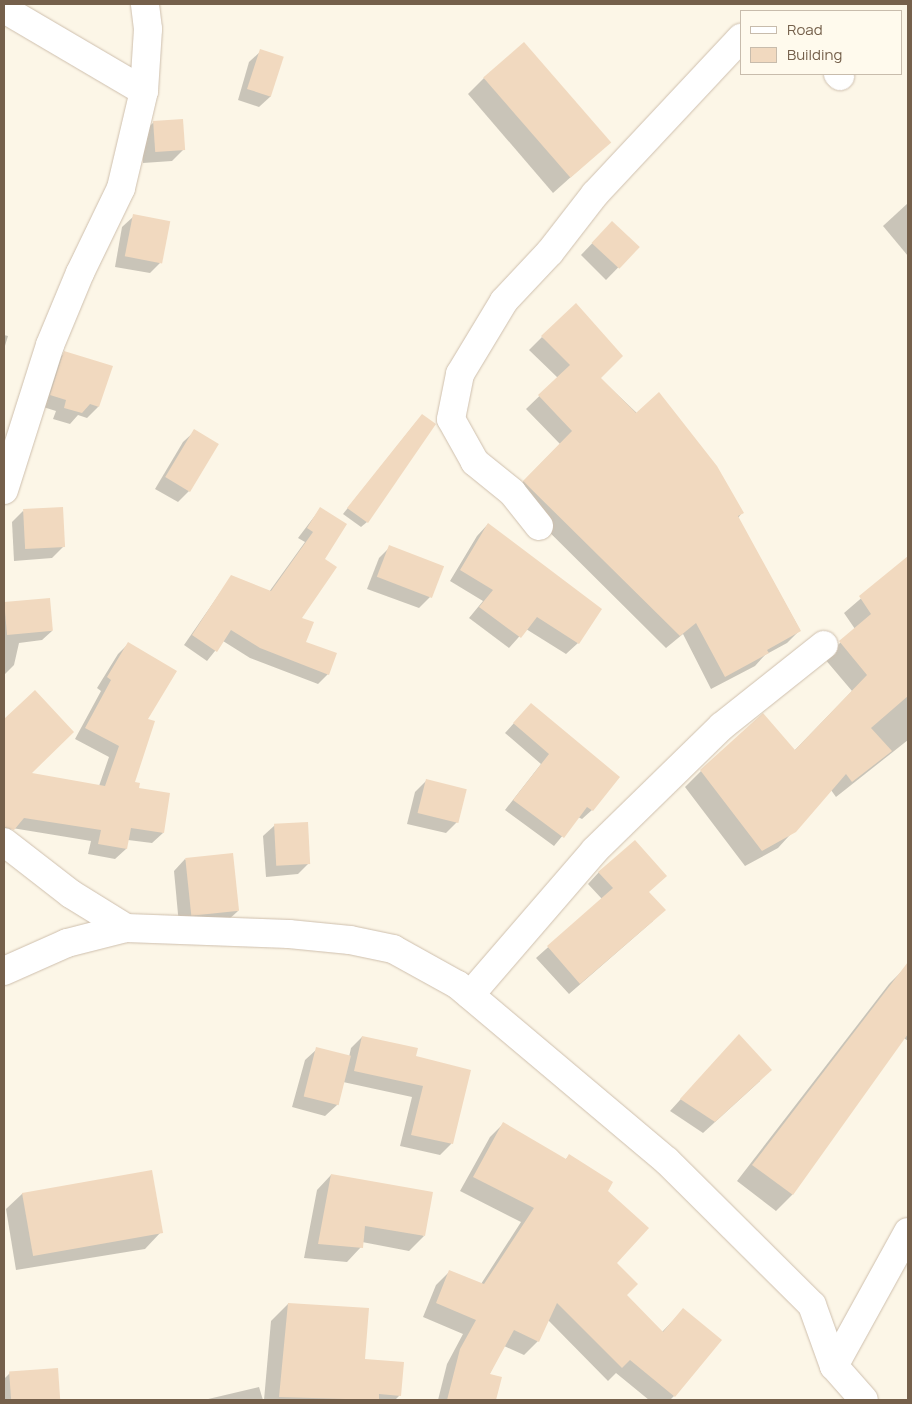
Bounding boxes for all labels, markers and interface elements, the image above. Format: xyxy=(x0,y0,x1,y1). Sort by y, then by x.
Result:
legend xyxy=(740,10,902,75)
text: Road xyxy=(787,19,823,40)
text: Building xyxy=(787,44,842,65)

